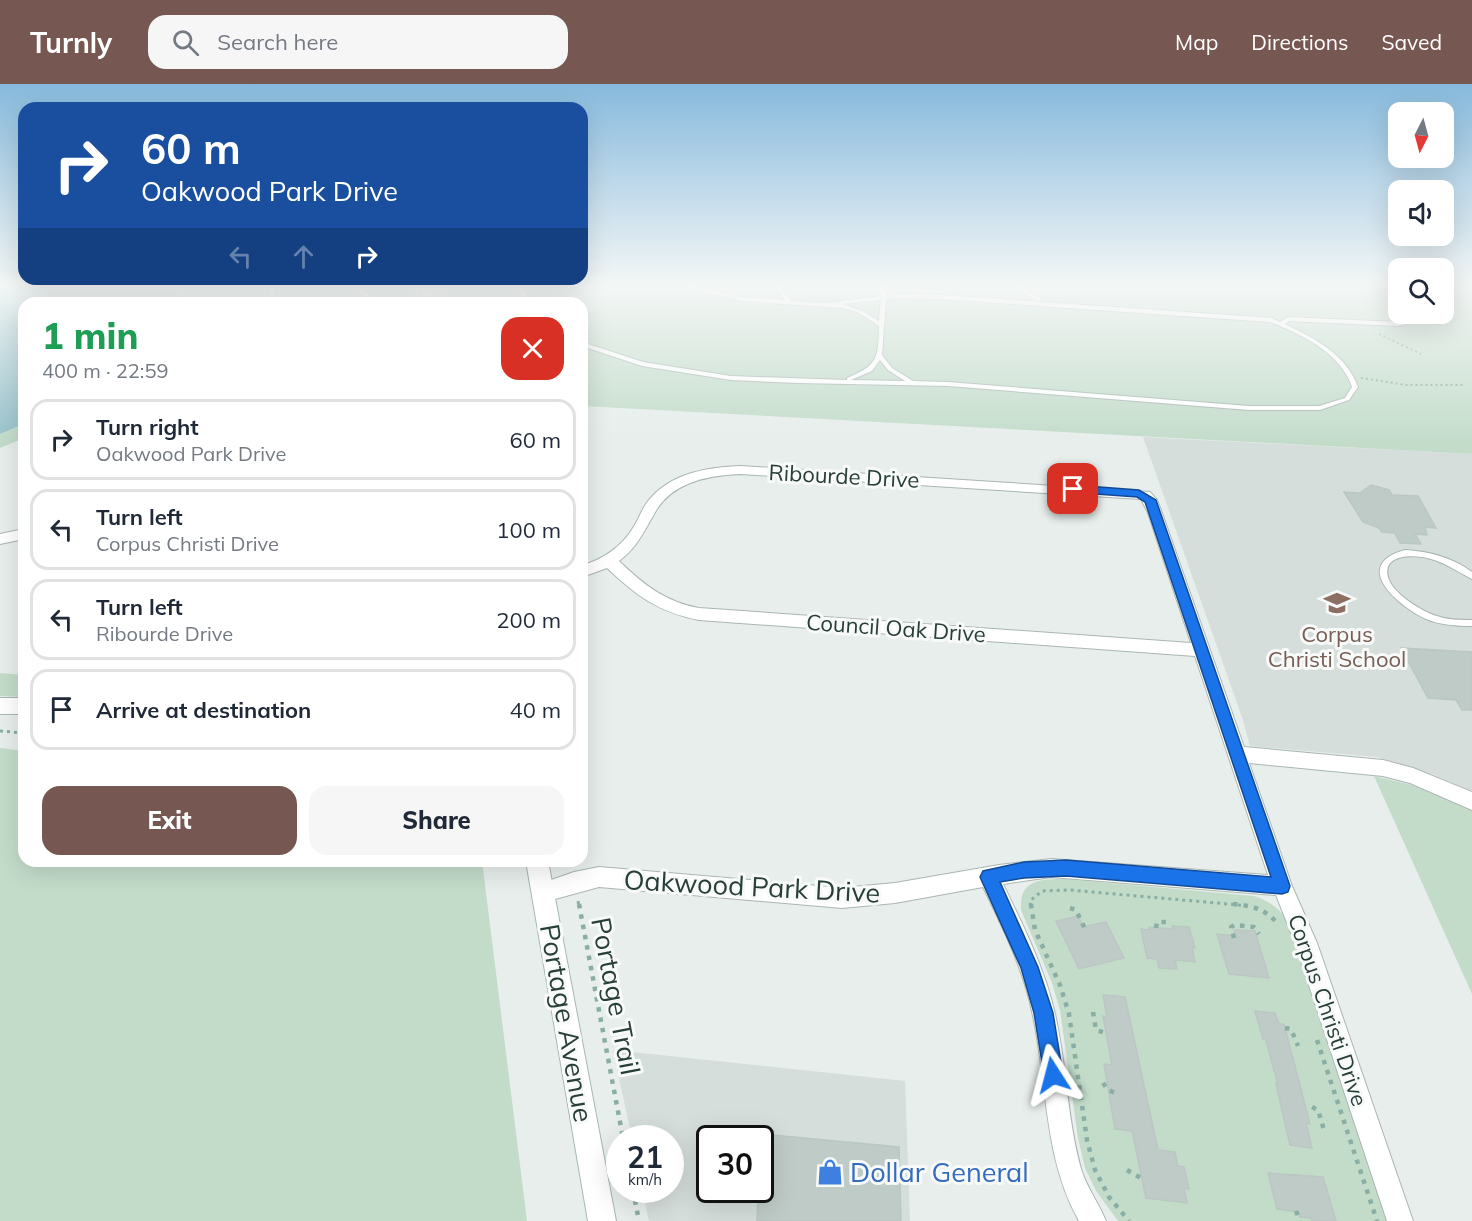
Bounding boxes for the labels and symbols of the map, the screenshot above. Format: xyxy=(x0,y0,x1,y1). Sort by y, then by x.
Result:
north arrow xyxy=(1388,102,1454,168)
street label: Ribourde Drive xyxy=(768,458,920,494)
pin xyxy=(1047,463,1098,514)
school or university icon: Corpus Christi School xyxy=(1322,588,1352,618)
street label: Council Oak Drive xyxy=(805,608,987,648)
place label: Corpus Christi School xyxy=(1268,620,1406,673)
street label: Oakwood Park Drive xyxy=(623,862,881,910)
street label: Corpus Christi Drive xyxy=(1282,910,1374,1110)
street label: Portage Trail xyxy=(584,914,648,1078)
street label: Portage Avenue xyxy=(533,921,601,1125)
position arrow xyxy=(1021,1043,1085,1107)
speed limit sign: 30 xyxy=(696,1125,774,1203)
place label: Dollar General xyxy=(850,1155,1029,1189)
shop icon: Dollar General xyxy=(815,1157,845,1187)

